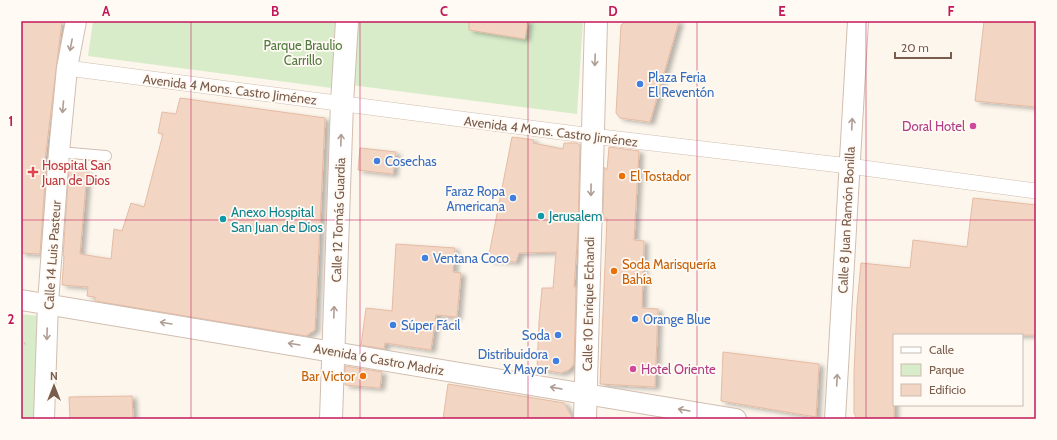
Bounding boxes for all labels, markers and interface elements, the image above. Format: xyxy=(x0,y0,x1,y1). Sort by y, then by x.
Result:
text: A xyxy=(102,3,111,19)
text: B xyxy=(271,3,279,19)
text: C xyxy=(440,3,448,19)
text: D xyxy=(608,3,618,19)
text: E xyxy=(778,3,786,19)
text: F xyxy=(948,3,955,19)
scale bar xyxy=(895,34,951,60)
park label: Parque Braulio Carrillo xyxy=(264,37,342,68)
one-way arrow xyxy=(67,38,75,51)
text: 20 m xyxy=(901,40,929,55)
one-way arrow xyxy=(591,53,598,66)
place label: Plaza Feria El Reventón xyxy=(648,69,714,100)
street label: Avenida 4 Mons. Castro Jiménez xyxy=(142,70,318,108)
marker: Plaza Feria El Reventón xyxy=(635,79,645,89)
one-way arrow xyxy=(60,100,67,113)
street label: Avenida 4 Mons. Castro Jiménez xyxy=(463,112,639,150)
text: 1 xyxy=(9,113,13,129)
one-way arrow xyxy=(848,118,855,131)
place label: Doral Hotel xyxy=(902,118,965,134)
marker: Doral Hotel xyxy=(968,121,978,131)
one-way arrow xyxy=(337,134,344,147)
street label: Calle 8 Juan Ramón Bonilla xyxy=(834,145,858,294)
place label: Cosechas xyxy=(385,153,437,169)
marker: Cosechas xyxy=(372,156,382,166)
place label: Hospital San Juan de Dios xyxy=(41,157,111,188)
street label: Calle 12 Tomás Guardia xyxy=(328,157,348,283)
marker: Hospital San Juan de Dios xyxy=(27,166,39,178)
place label: El Tostador xyxy=(630,168,692,184)
marker: El Tostador xyxy=(617,171,627,181)
place label: Faraz Ropa Americana xyxy=(445,183,506,214)
one-way arrow xyxy=(587,183,594,196)
marker: Faraz Ropa Americana xyxy=(508,193,518,203)
street label: Calle 14 Luis Pasteur xyxy=(40,199,64,310)
place label: Anexo Hospital San Juan de Dios xyxy=(231,204,324,235)
place label: Jerusalem xyxy=(548,208,602,224)
marker: Jerusalem xyxy=(536,211,546,221)
marker: Anexo Hospital San Juan de Dios xyxy=(218,214,228,224)
street label: Calle 10 Enrique Echandi xyxy=(579,237,597,371)
place label: Ventana Coco xyxy=(433,250,509,266)
marker: Ventana Coco xyxy=(420,253,430,263)
place label: Soda Marisquería Bahía xyxy=(622,256,717,287)
marker: Soda Marisquería Bahía xyxy=(609,266,619,276)
one-way arrow xyxy=(330,306,338,319)
text: 2 xyxy=(8,311,15,327)
place label: Orange Blue xyxy=(643,311,711,327)
marker: Orange Blue xyxy=(630,314,640,324)
place label: Súper Fácil xyxy=(401,317,460,333)
one-way arrow xyxy=(160,319,173,327)
marker: Súper Fácil xyxy=(388,320,398,330)
one-way arrow xyxy=(43,327,51,340)
place label: Soda xyxy=(522,327,551,343)
marker: Soda xyxy=(553,330,563,340)
legend xyxy=(893,334,1023,406)
one-way arrow xyxy=(288,340,301,348)
street label: Avenida 6 Castro Madriz xyxy=(313,340,445,378)
text: Calle xyxy=(929,342,954,357)
place label: Distribuidora X Mayor xyxy=(478,346,549,377)
marker: Distribuidora X Mayor xyxy=(551,356,561,366)
place label: Hotel Oriente xyxy=(641,361,716,377)
text: Parque xyxy=(929,362,964,377)
marker: Hotel Oriente xyxy=(628,364,638,374)
north arrow xyxy=(34,366,74,406)
place label: Bar Victor xyxy=(301,368,356,384)
text: N xyxy=(50,369,58,383)
marker: Bar Victor xyxy=(358,371,368,381)
one-way arrow xyxy=(833,374,841,387)
text: Edificio xyxy=(929,382,966,397)
one-way arrow xyxy=(549,384,562,392)
one-way arrow xyxy=(678,406,691,414)

